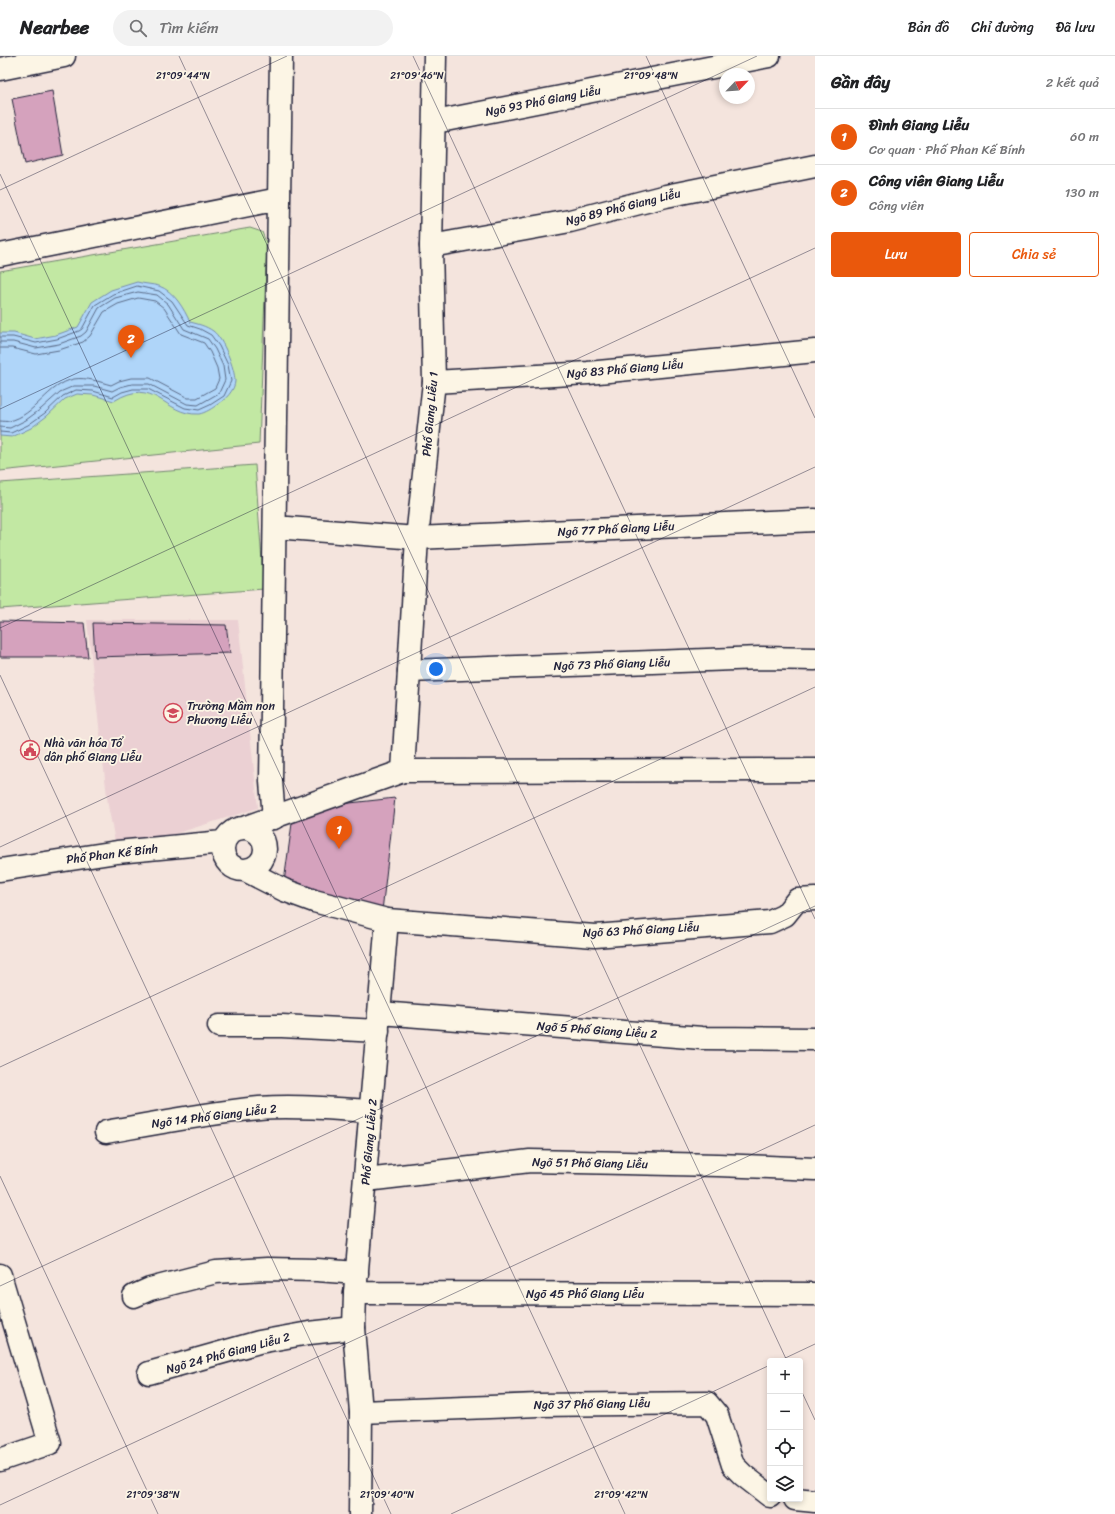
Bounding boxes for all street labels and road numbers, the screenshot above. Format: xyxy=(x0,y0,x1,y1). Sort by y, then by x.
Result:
street label: Ngõ 93 Phố Giang Liễu xyxy=(483,79,603,123)
street label: Ngõ 89 Phố Giang Liễu xyxy=(563,182,683,232)
street label: Ngõ 83 Phố Giang Liễu xyxy=(566,353,685,385)
street label: Phố Giang Liễu 1 xyxy=(415,371,445,457)
street label: Ngõ 77 Phố Giang Liễu xyxy=(557,515,676,543)
street label: Ngõ 73 Phố Giang Liễu xyxy=(553,651,671,677)
street label: Phố Phan Kế Bính xyxy=(65,837,159,871)
street label: Ngõ 63 Phố Giang Liễu xyxy=(582,916,700,944)
street label: Ngõ 5 Phố Giang Liễu 2 xyxy=(536,1015,658,1045)
street label: Ngõ 14 Phố Giang Liễu 2 xyxy=(150,1097,278,1135)
street label: Phố Giang Liễu 2 xyxy=(354,1098,384,1186)
street label: Ngõ 51 Phố Giang Liễu xyxy=(532,1151,649,1175)
street label: Ngõ 45 Phố Giang Liễu xyxy=(526,1283,645,1305)
street label: Ngõ 24 Phố Giang Liễu 2 xyxy=(163,1326,293,1380)
street label: Ngõ 37 Phố Giang Liễu xyxy=(533,1392,651,1416)

